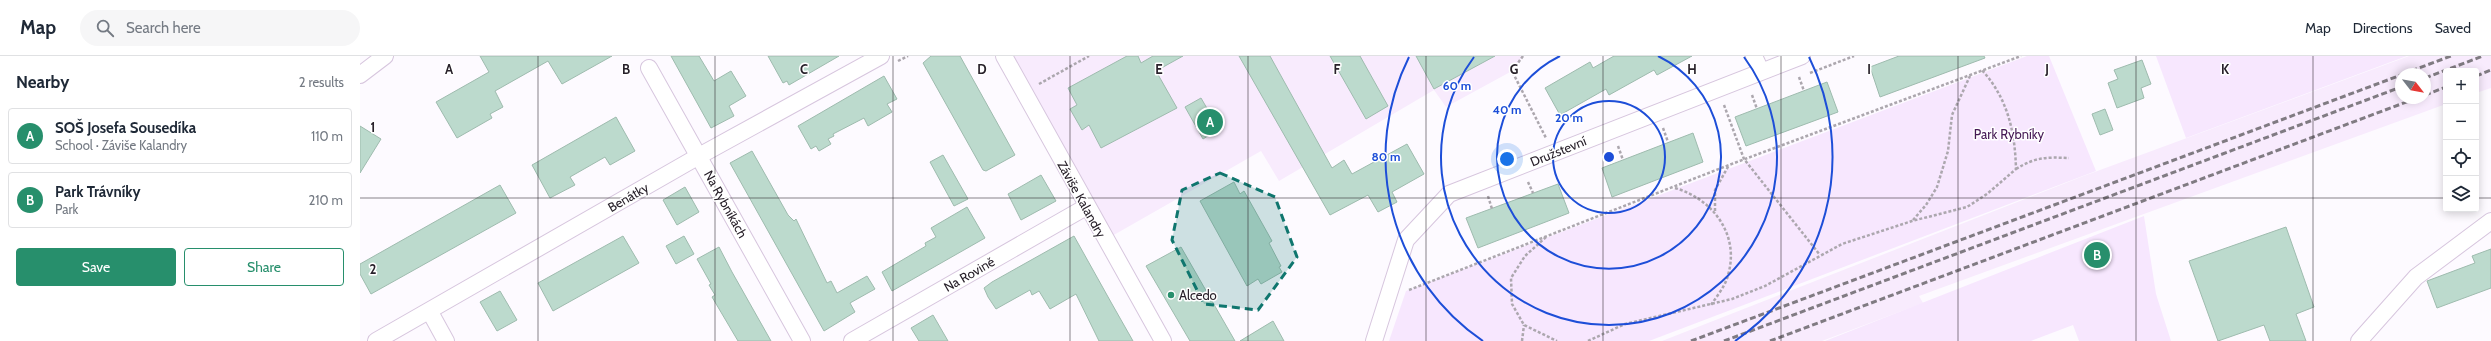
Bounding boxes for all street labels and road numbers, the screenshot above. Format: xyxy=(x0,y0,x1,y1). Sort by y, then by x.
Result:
street label: Družstevní xyxy=(1528,132,1589,169)
street label: Záviše Kalandry xyxy=(1054,158,1110,241)
street label: Na Rybníkách xyxy=(701,167,751,241)
street label: Benátky xyxy=(605,179,652,215)
street label: Na Rovině xyxy=(941,253,997,295)

